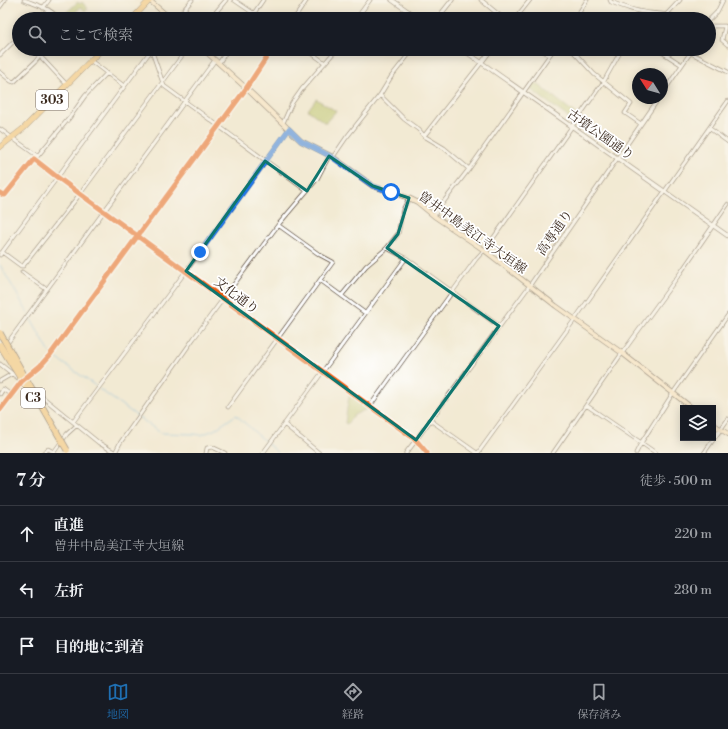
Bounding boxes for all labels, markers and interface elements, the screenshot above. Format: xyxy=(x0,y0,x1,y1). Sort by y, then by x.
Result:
search box xyxy=(12,12,716,56)
icon: search xyxy=(26,23,48,45)
text: ここで検索 xyxy=(58,26,133,45)
north arrow xyxy=(632,68,668,104)
road number: 303 xyxy=(36,90,68,110)
street label: 古墳公園通り xyxy=(564,106,637,164)
route start xyxy=(382,183,400,201)
street label: 曽井中島美江寺大垣線 xyxy=(415,188,530,277)
street label: 高専通り xyxy=(533,207,576,258)
route end xyxy=(191,243,209,261)
street label: 文化通り xyxy=(211,274,262,318)
road number: C3 xyxy=(21,388,45,408)
map controls xyxy=(680,405,716,441)
button: layers xyxy=(680,405,716,441)
text: 7 分 xyxy=(16,470,46,492)
text: 徒歩 · 500 m xyxy=(640,473,712,489)
text: 直進 xyxy=(54,516,84,535)
icon: ahead xyxy=(16,523,38,545)
text: 220 m xyxy=(674,526,712,542)
text: 曽井中島美江寺大垣線 xyxy=(54,538,184,554)
icon: left xyxy=(16,579,38,601)
text: 左折 xyxy=(54,582,84,601)
text: 280 m xyxy=(674,582,712,598)
icon: arrive xyxy=(16,635,38,657)
text: 目的地に到着 xyxy=(54,638,144,657)
tab: 地図 xyxy=(107,681,129,722)
tab: 経路 xyxy=(342,681,364,722)
tab: 保存済み xyxy=(577,681,621,722)

